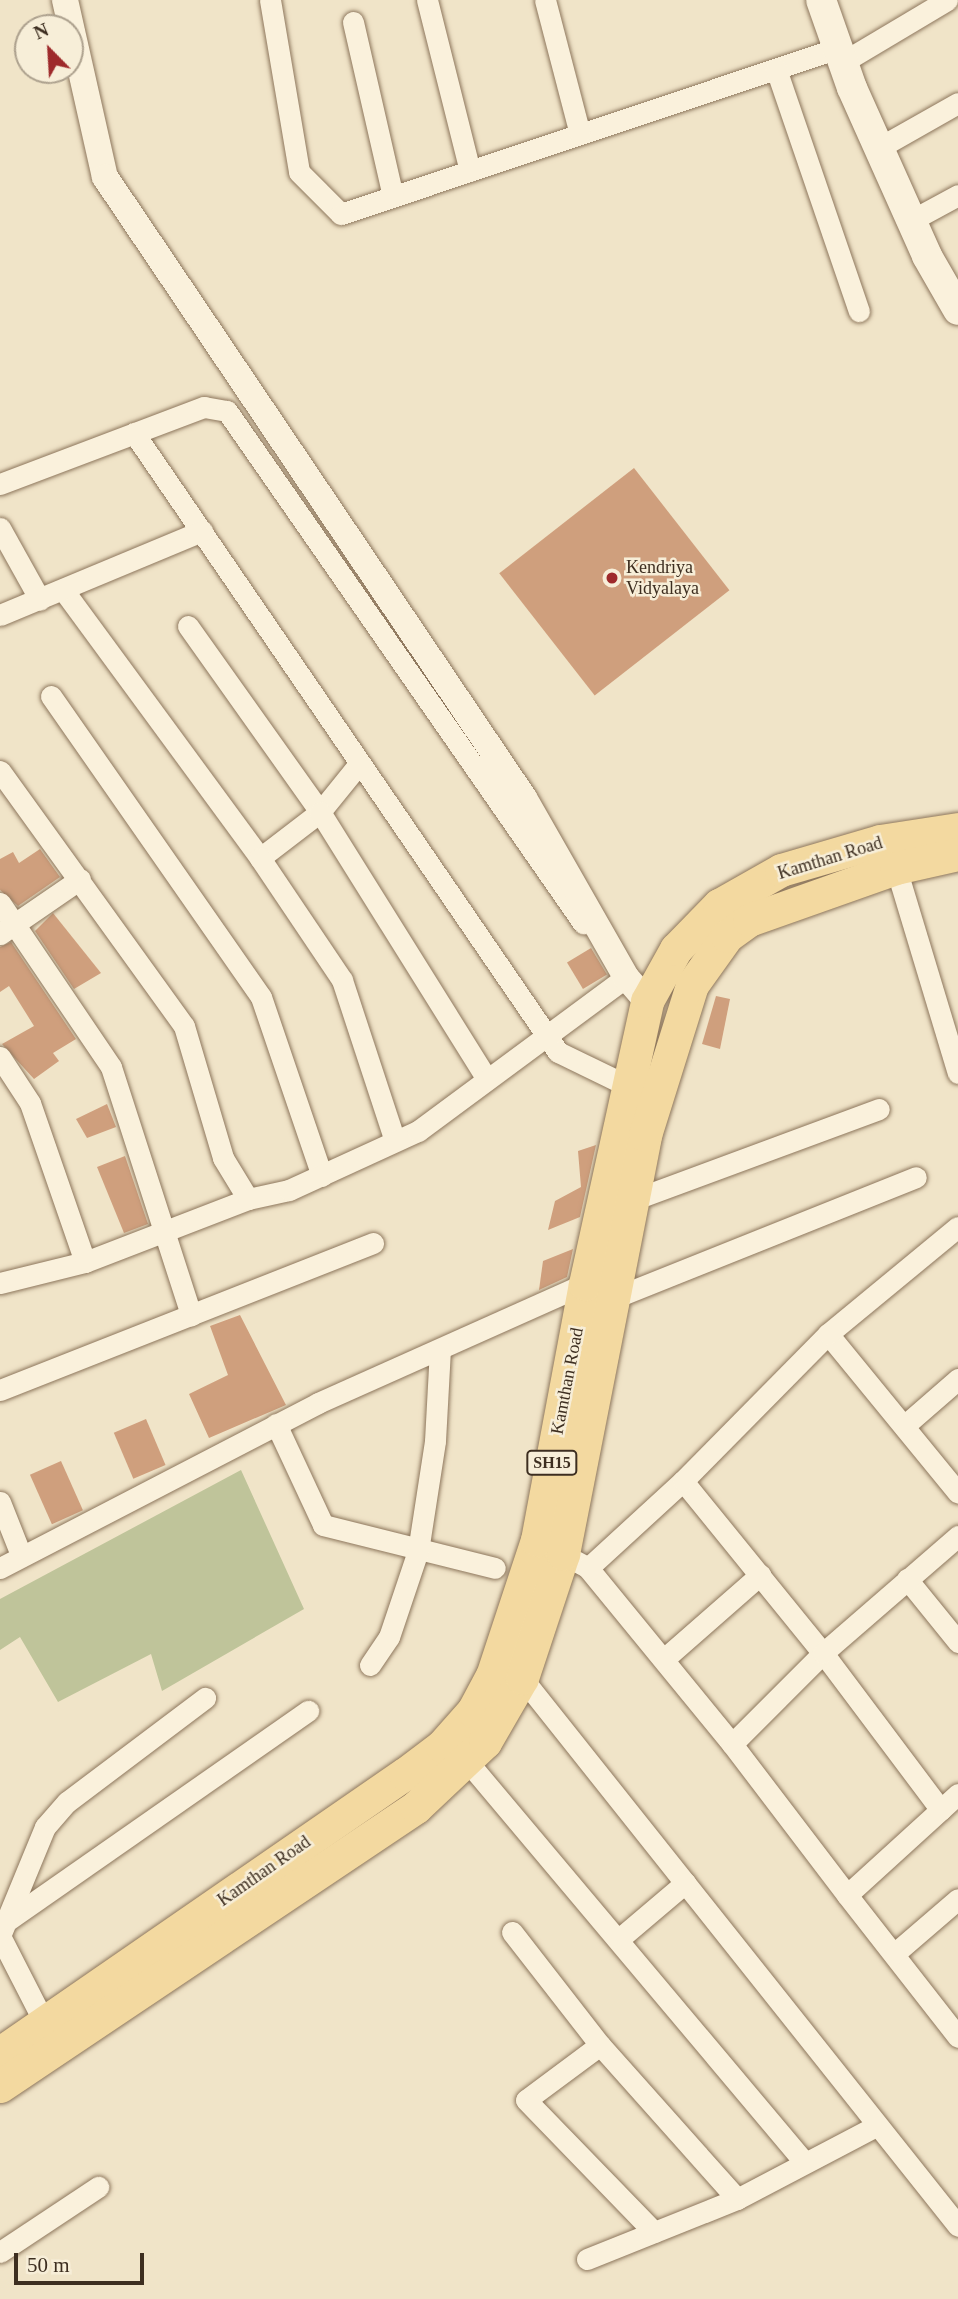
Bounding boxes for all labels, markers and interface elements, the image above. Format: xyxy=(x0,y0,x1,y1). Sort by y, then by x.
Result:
north arrow xyxy=(14,14,84,84)
text: N xyxy=(31,19,52,44)
place label: Kendriya Vidyalaya xyxy=(626,557,699,600)
marker: Kendriya Vidyalaya xyxy=(604,570,620,586)
street label: Kamthan Road xyxy=(775,832,885,884)
street label: Kamthan Road xyxy=(546,1326,588,1436)
road number: SH15 xyxy=(526,1450,578,1476)
street label: Kamthan Road xyxy=(213,1831,315,1911)
scale bar xyxy=(18,2240,147,2284)
text: 50 m xyxy=(27,2253,70,2277)

